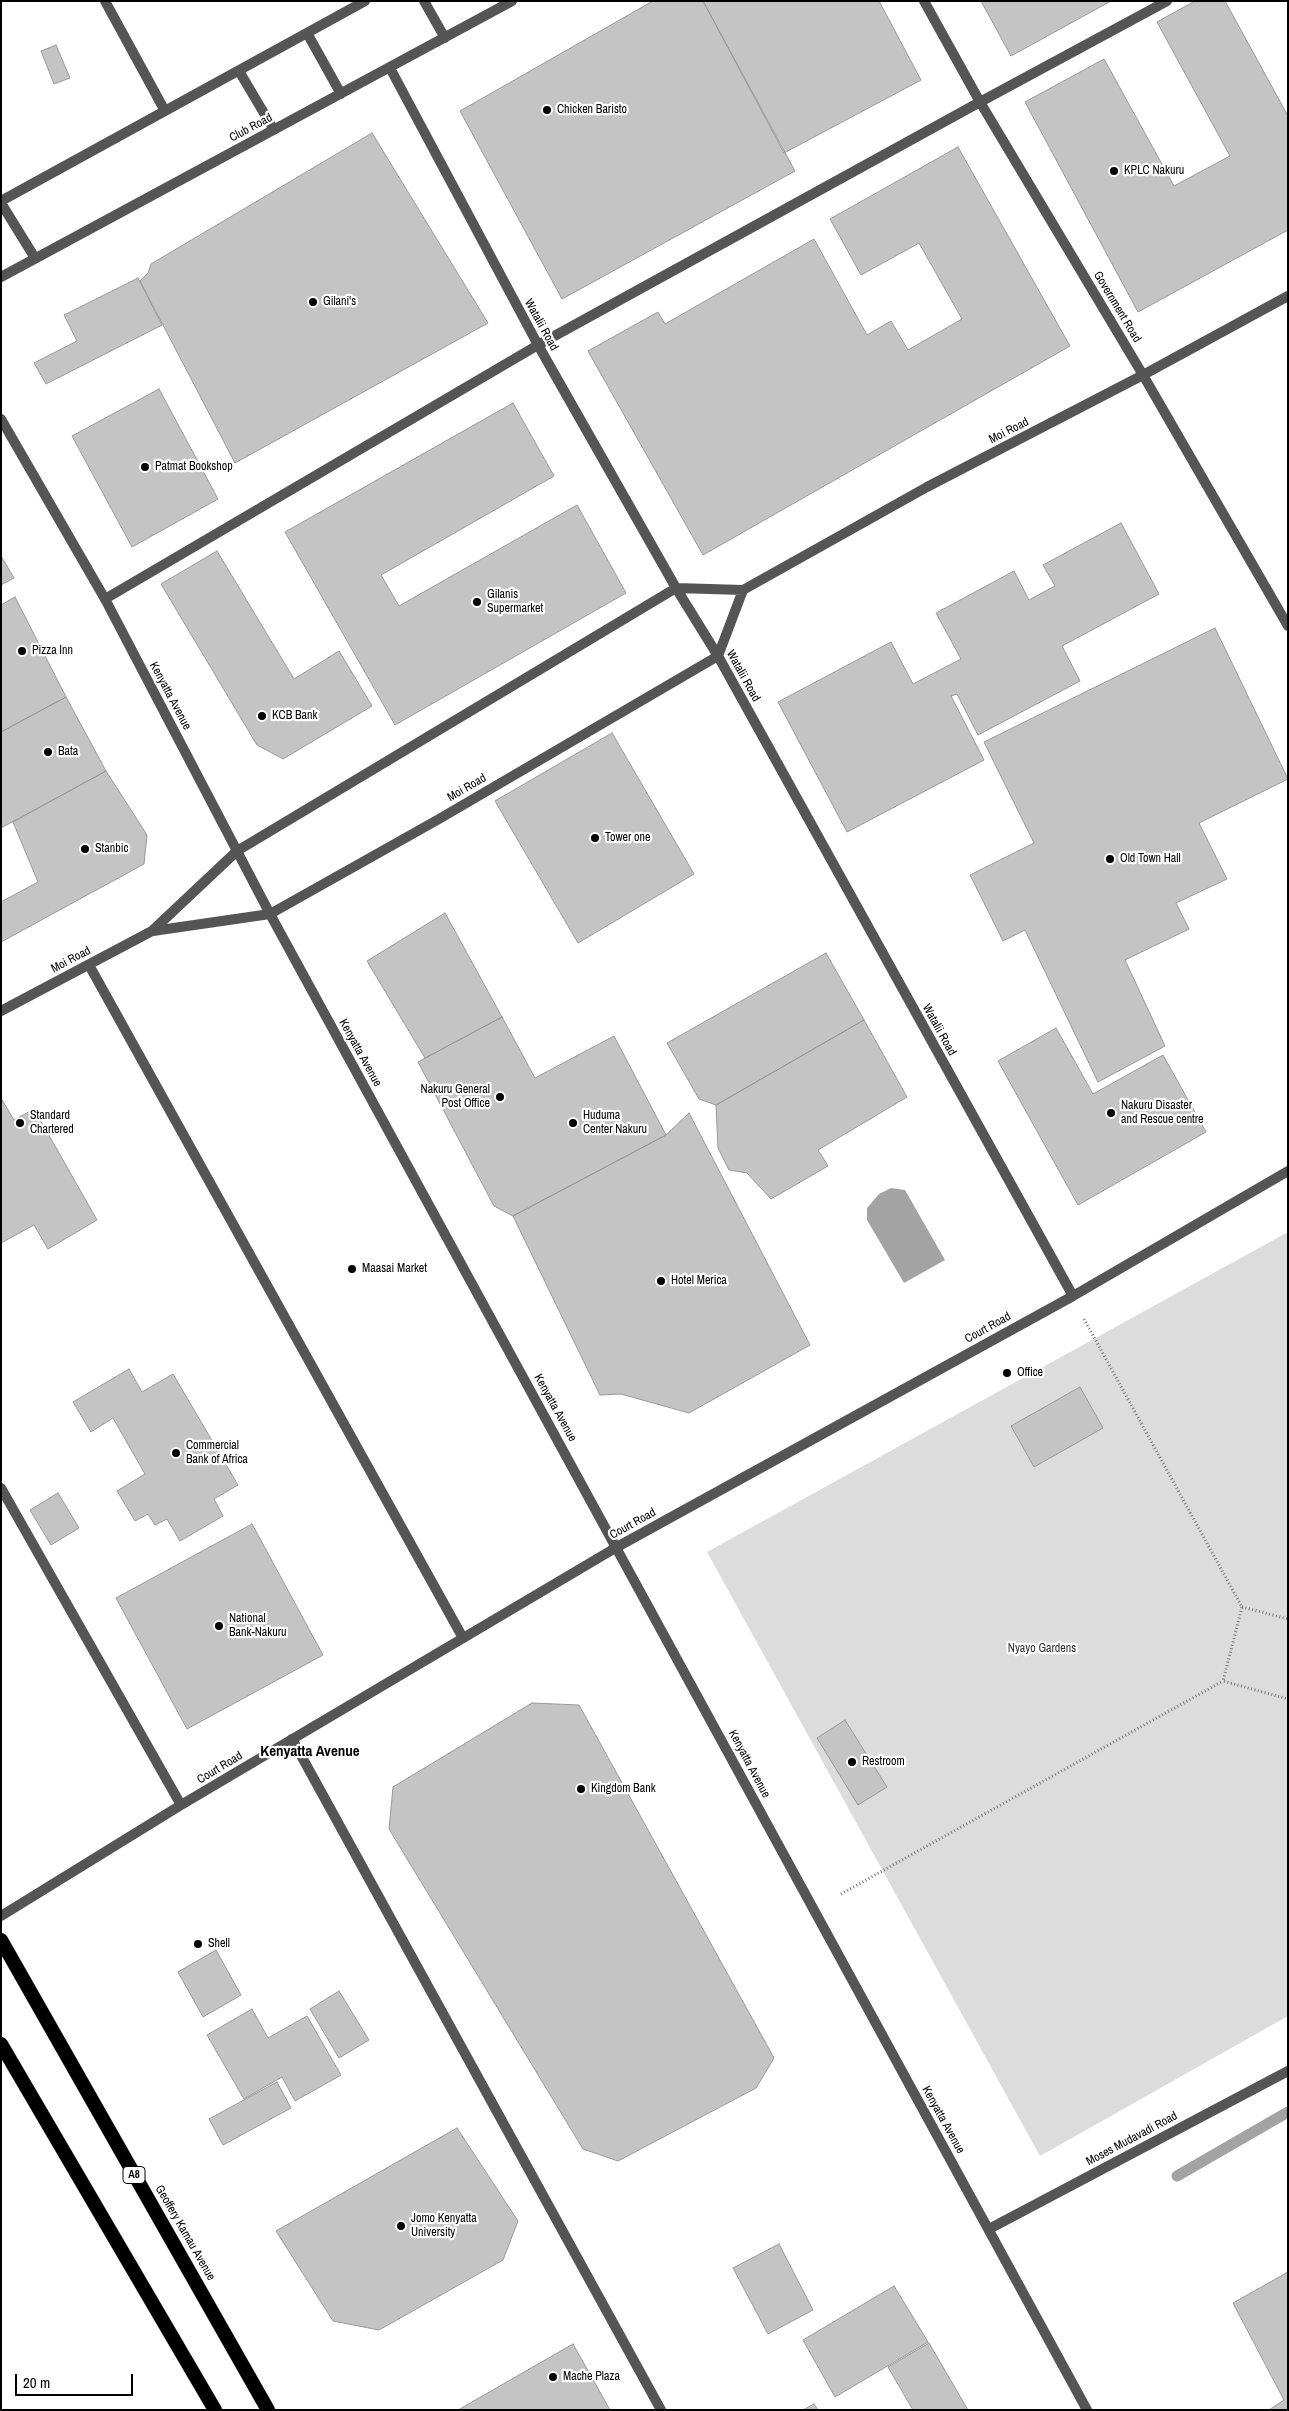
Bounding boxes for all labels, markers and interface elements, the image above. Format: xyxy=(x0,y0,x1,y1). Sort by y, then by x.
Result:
place label: Chicken Baristo xyxy=(557,103,627,117)
marker: Chicken Baristo xyxy=(541,104,553,116)
street label: Club Road xyxy=(227,111,275,145)
place label: KPLC Nakuru xyxy=(1124,164,1184,178)
marker: KPLC Nakuru xyxy=(1108,165,1120,177)
street label: Government Road xyxy=(1090,269,1144,345)
place label: Gilani's xyxy=(323,295,356,309)
marker: Gilani's xyxy=(307,296,319,308)
street label: Watalii Road xyxy=(521,297,561,353)
street label: Moi Road xyxy=(987,415,1031,447)
place label: Patmat Bookshop xyxy=(155,460,233,474)
marker: Patmat Bookshop xyxy=(139,461,151,473)
place label: Gilanis Supermarket xyxy=(487,588,543,616)
marker: Gilanis Supermarket xyxy=(471,596,483,608)
place label: Pizza Inn xyxy=(32,644,73,658)
marker: Pizza Inn xyxy=(16,645,28,657)
street label: Watalii Road xyxy=(723,648,763,704)
street label: Kenyatta Avenue xyxy=(146,660,194,732)
place label: KCB Bank xyxy=(272,709,317,723)
marker: KCB Bank xyxy=(256,710,268,722)
place label: Bata xyxy=(58,745,78,759)
marker: Bata xyxy=(42,746,54,758)
street label: Moi Road xyxy=(445,771,489,805)
place label: Tower one xyxy=(605,831,650,845)
marker: Tower one xyxy=(589,832,601,844)
place label: Stanbic xyxy=(95,842,128,856)
marker: Stanbic xyxy=(79,843,91,855)
place label: Old Town Hall xyxy=(1120,852,1181,866)
marker: Old Town Hall xyxy=(1104,853,1116,865)
street label: Moi Road xyxy=(49,944,93,976)
street label: Watalii Road xyxy=(919,1002,959,1058)
street label: Kenyatta Avenue xyxy=(336,1017,384,1089)
place label: Nakuru General Post Office xyxy=(421,1083,490,1111)
marker: Nakuru General Post Office xyxy=(494,1091,506,1103)
place label: Nakuru Disaster and Rescue centre xyxy=(1121,1099,1204,1127)
marker: Nakuru Disaster and Rescue centre xyxy=(1105,1107,1117,1119)
place label: Standard Chartered xyxy=(30,1109,74,1137)
place label: Huduma Center Nakuru xyxy=(583,1109,647,1137)
marker: Standard Chartered xyxy=(14,1117,26,1129)
marker: Huduma Center Nakuru xyxy=(567,1117,579,1129)
place label: Maasai Market xyxy=(362,1262,427,1276)
marker: Maasai Market xyxy=(346,1263,358,1275)
place label: Hotel Merica xyxy=(671,1274,727,1288)
marker: Hotel Merica xyxy=(655,1275,667,1287)
street label: Court Road xyxy=(963,1310,1013,1346)
place label: Office xyxy=(1017,1366,1043,1380)
marker: Office xyxy=(1001,1367,1013,1379)
street label: Kenyatta Avenue xyxy=(531,1372,579,1444)
place label: Commercial Bank of Africa xyxy=(186,1439,248,1467)
marker: Commercial Bank of Africa xyxy=(170,1447,182,1459)
street label: Court Road xyxy=(608,1506,658,1542)
place label: National Bank-Nakuru xyxy=(229,1612,286,1640)
marker: National Bank-Nakuru xyxy=(213,1620,225,1632)
park label: Nyayo Gardens xyxy=(1008,1642,1076,1656)
street label: Kenyatta Avenue xyxy=(725,1728,773,1800)
district label: Kenyatta Avenue xyxy=(260,1743,360,1761)
street label: Court Road xyxy=(195,1749,245,1787)
place label: Restroom xyxy=(862,1755,905,1769)
marker: Restroom xyxy=(846,1756,858,1768)
place label: Kingdom Bank xyxy=(591,1782,656,1796)
marker: Kingdom Bank xyxy=(575,1783,587,1795)
place label: Shell xyxy=(208,1937,230,1951)
marker: Shell xyxy=(192,1938,204,1950)
street label: Kenyatta Avenue xyxy=(919,2084,967,2156)
street label: Moses Mudavadi Road xyxy=(1084,2109,1180,2169)
road number: A8 xyxy=(123,2166,145,2184)
street label: Geoffery Kamau Avenue xyxy=(152,2183,218,2283)
place label: Jomo Kenyatta University xyxy=(411,2212,477,2240)
marker: Jomo Kenyatta University xyxy=(395,2220,407,2232)
scale bar xyxy=(18,2364,135,2396)
place label: Mache Plaza xyxy=(563,2370,620,2384)
marker: Mache Plaza xyxy=(547,2371,559,2383)
text: 20 m xyxy=(23,2372,50,2393)

